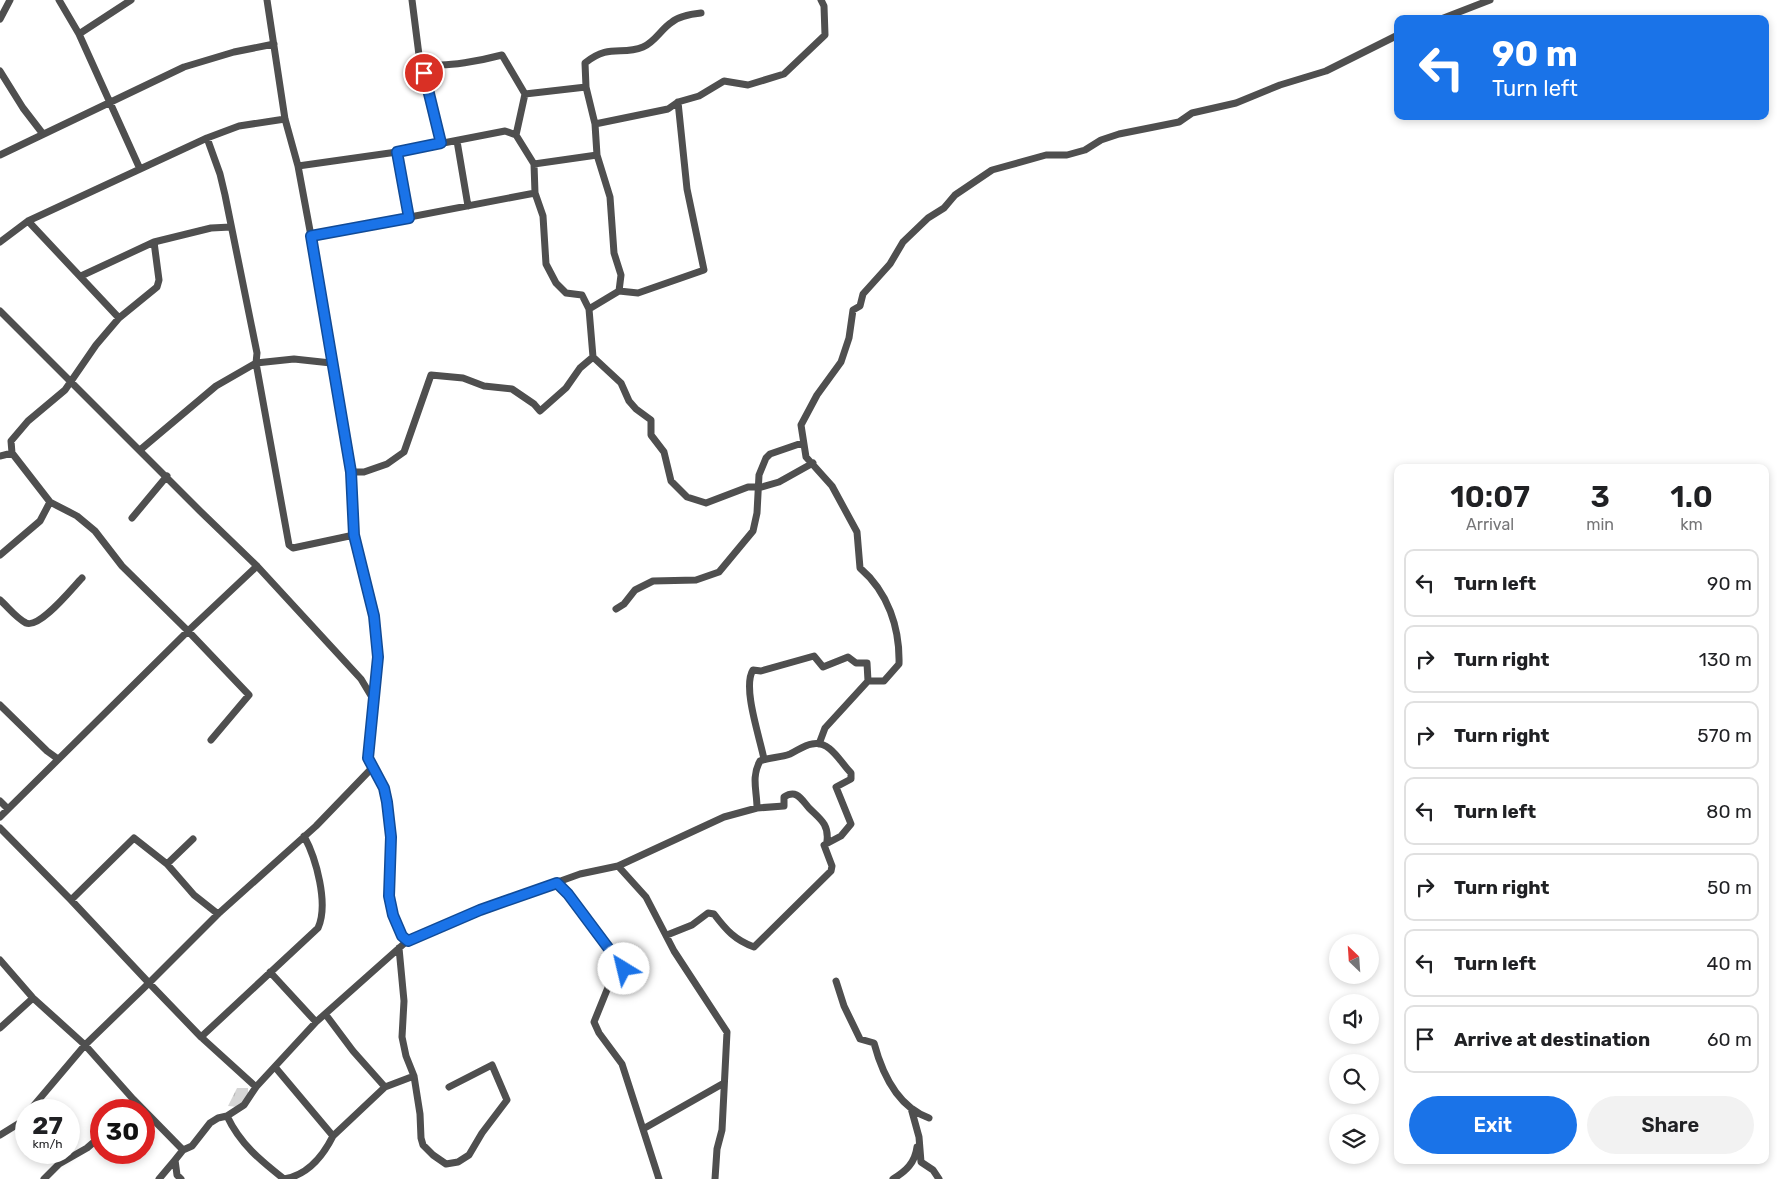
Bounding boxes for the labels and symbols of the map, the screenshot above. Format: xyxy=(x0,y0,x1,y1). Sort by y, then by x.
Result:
pin xyxy=(403,52,445,94)
north arrow xyxy=(1329,934,1379,984)
position arrow xyxy=(597,942,649,994)
speed limit sign: 30 xyxy=(90,1099,155,1164)

